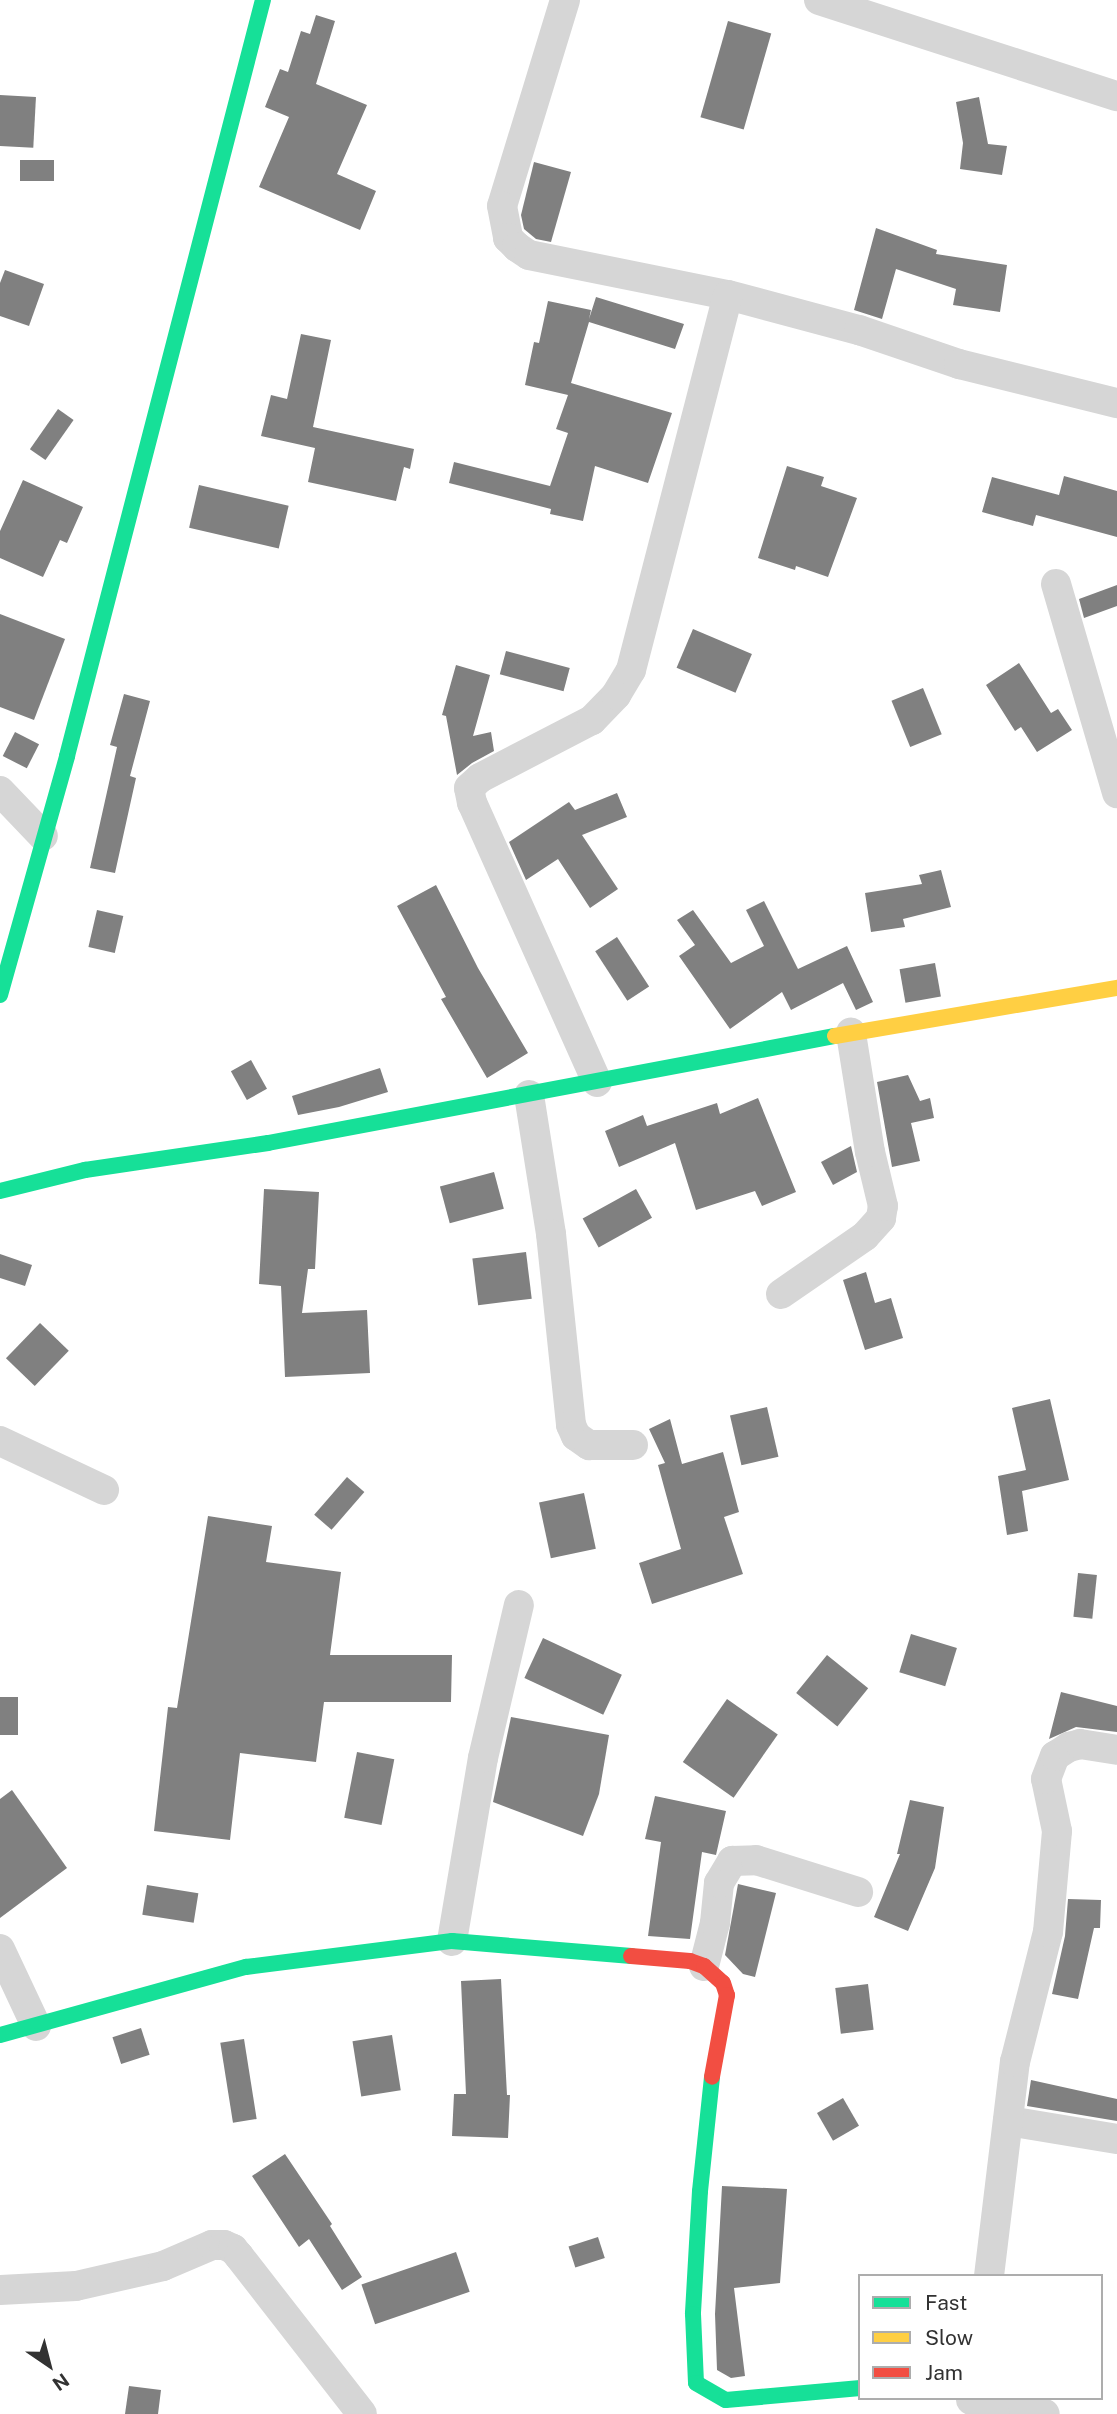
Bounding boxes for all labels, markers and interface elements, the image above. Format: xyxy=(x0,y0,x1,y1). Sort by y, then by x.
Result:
legend xyxy=(858,2274,1103,2400)
text: Fast xyxy=(925,2290,967,2315)
text: Slow xyxy=(925,2325,973,2350)
north arrow xyxy=(14,2330,84,2400)
text: Jam xyxy=(925,2360,963,2385)
text: N xyxy=(49,2369,73,2395)

